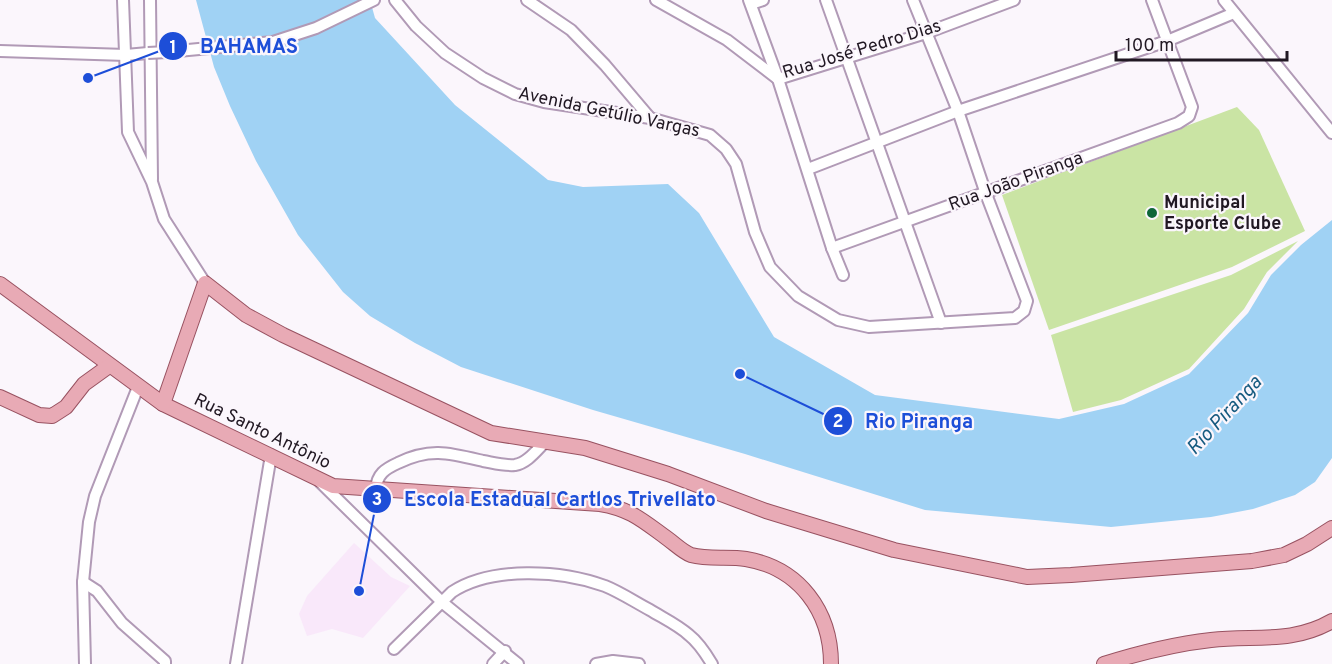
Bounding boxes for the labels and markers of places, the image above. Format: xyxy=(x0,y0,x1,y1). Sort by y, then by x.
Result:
callout: BAHAMAS xyxy=(158,27,310,65)
place label: Municipal Esporte Clube xyxy=(1164,192,1281,236)
marker: Municipal Esporte Clube xyxy=(1145,206,1159,220)
callout: Rio Piranga xyxy=(823,402,985,440)
callout: Escola Estadual Cartlos Trivellato xyxy=(362,480,727,518)

